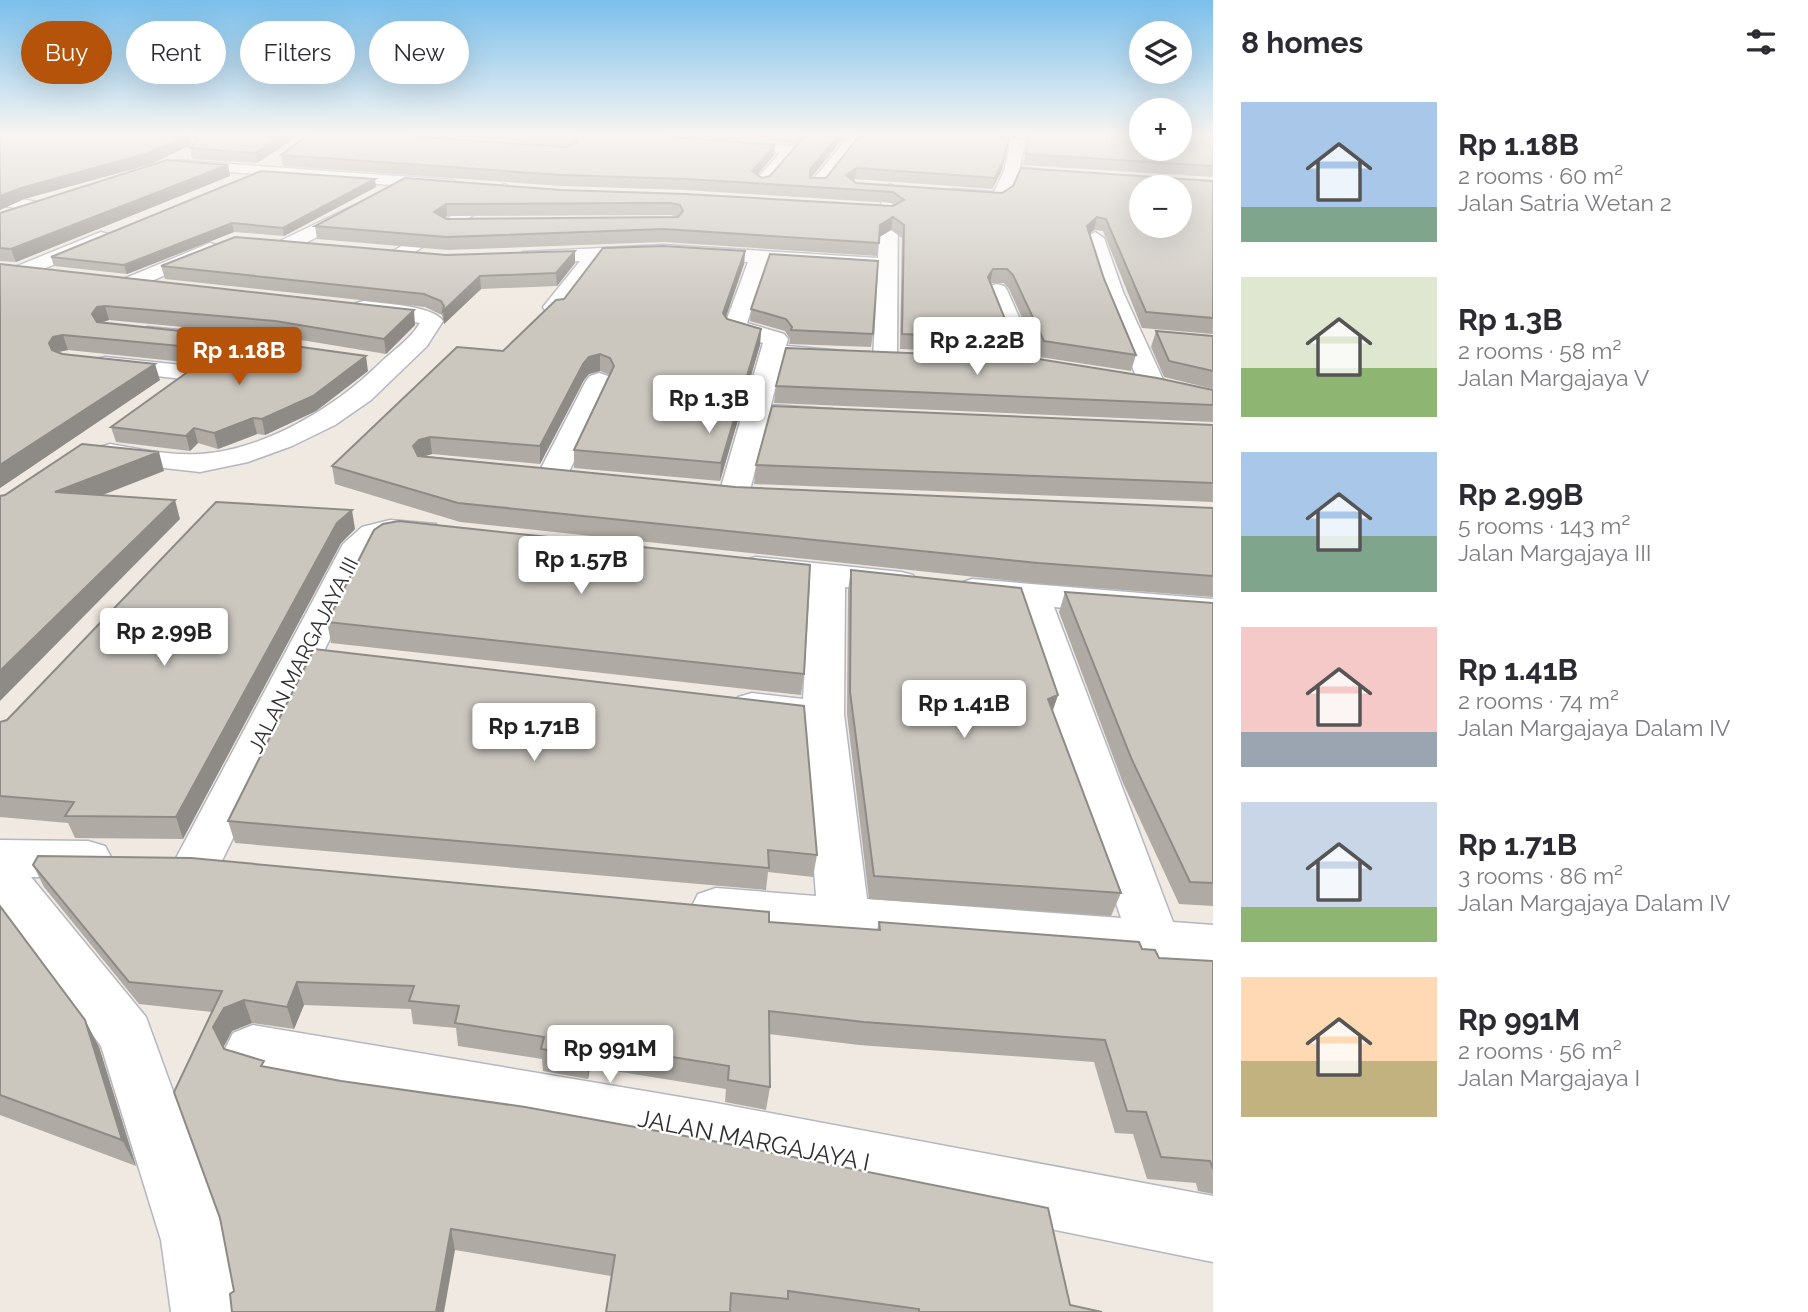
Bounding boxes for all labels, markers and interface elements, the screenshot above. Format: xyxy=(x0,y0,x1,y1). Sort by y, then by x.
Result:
chip: Buy xyxy=(21,21,112,84)
chip: Rent xyxy=(126,21,226,84)
chip: Filters xyxy=(240,21,355,84)
chip: New xyxy=(369,21,469,84)
map controls xyxy=(1129,21,1192,238)
button: layers xyxy=(1129,21,1192,84)
icon: filters xyxy=(1742,23,1780,61)
text: 8 homes xyxy=(1241,25,1363,60)
button: + xyxy=(1129,98,1192,161)
text: Rp 1.18B xyxy=(1458,127,1579,162)
icon: home xyxy=(1297,130,1381,214)
text: 2 rooms · 60 m² xyxy=(1458,162,1623,189)
button: − xyxy=(1129,175,1192,238)
text: Jalan Satria Wetan 2 xyxy=(1458,189,1672,216)
text: Rp 1.3B xyxy=(1458,302,1563,337)
icon: home xyxy=(1297,305,1381,389)
pin: Rp 2.22B xyxy=(905,318,1049,377)
text: Rp 2.22B xyxy=(929,326,1025,353)
pin: Rp 1.18B xyxy=(167,328,311,387)
text: Rp 1.18B xyxy=(193,336,285,363)
text: 2 rooms · 58 m² xyxy=(1458,337,1621,364)
text: Jalan Margajaya V xyxy=(1458,364,1649,391)
pin: Rp 1.3B xyxy=(644,376,774,435)
text: Rp 1.3B xyxy=(669,384,749,411)
text: Rp 2.99B xyxy=(1458,477,1583,512)
icon: home xyxy=(1297,480,1381,564)
text: 5 rooms · 143 m² xyxy=(1458,512,1630,539)
pin: Rp 1.57B xyxy=(509,536,653,596)
text: Jalan Margajaya III xyxy=(1458,539,1652,566)
text: Rp 1.57B xyxy=(534,545,628,572)
street label: JALAN MARGAJAYA III xyxy=(243,553,363,757)
pin: Rp 2.99B xyxy=(92,608,236,668)
text: Rp 2.99B xyxy=(116,617,212,644)
text: Rp 1.41B xyxy=(1458,652,1578,687)
icon: home xyxy=(1297,655,1381,739)
pin: Rp 1.41B xyxy=(892,680,1036,740)
text: 2 rooms · 74 m² xyxy=(1458,687,1619,714)
text: Rp 1.41B xyxy=(918,689,1010,716)
pin: Rp 1.71B xyxy=(462,704,606,763)
text: Rp 1.71B xyxy=(488,712,580,739)
text: Jalan Margajaya Dalam IV xyxy=(1458,714,1730,741)
text: Rp 1.71B xyxy=(1458,827,1577,862)
icon: home xyxy=(1297,830,1381,914)
text: 3 rooms · 86 m² xyxy=(1458,862,1623,889)
text: Jalan Margajaya Dalam IV xyxy=(1458,889,1730,916)
text: Rp 991M xyxy=(1458,1002,1580,1037)
icon: home xyxy=(1297,1005,1381,1089)
pin: Rp 991M xyxy=(545,1026,675,1085)
text: Rp 991M xyxy=(563,1034,657,1061)
text: 2 rooms · 56 m² xyxy=(1458,1037,1622,1064)
text: Jalan Margajaya I xyxy=(1458,1064,1640,1091)
street label: JALAN MARGAJAYA I xyxy=(636,1103,872,1177)

